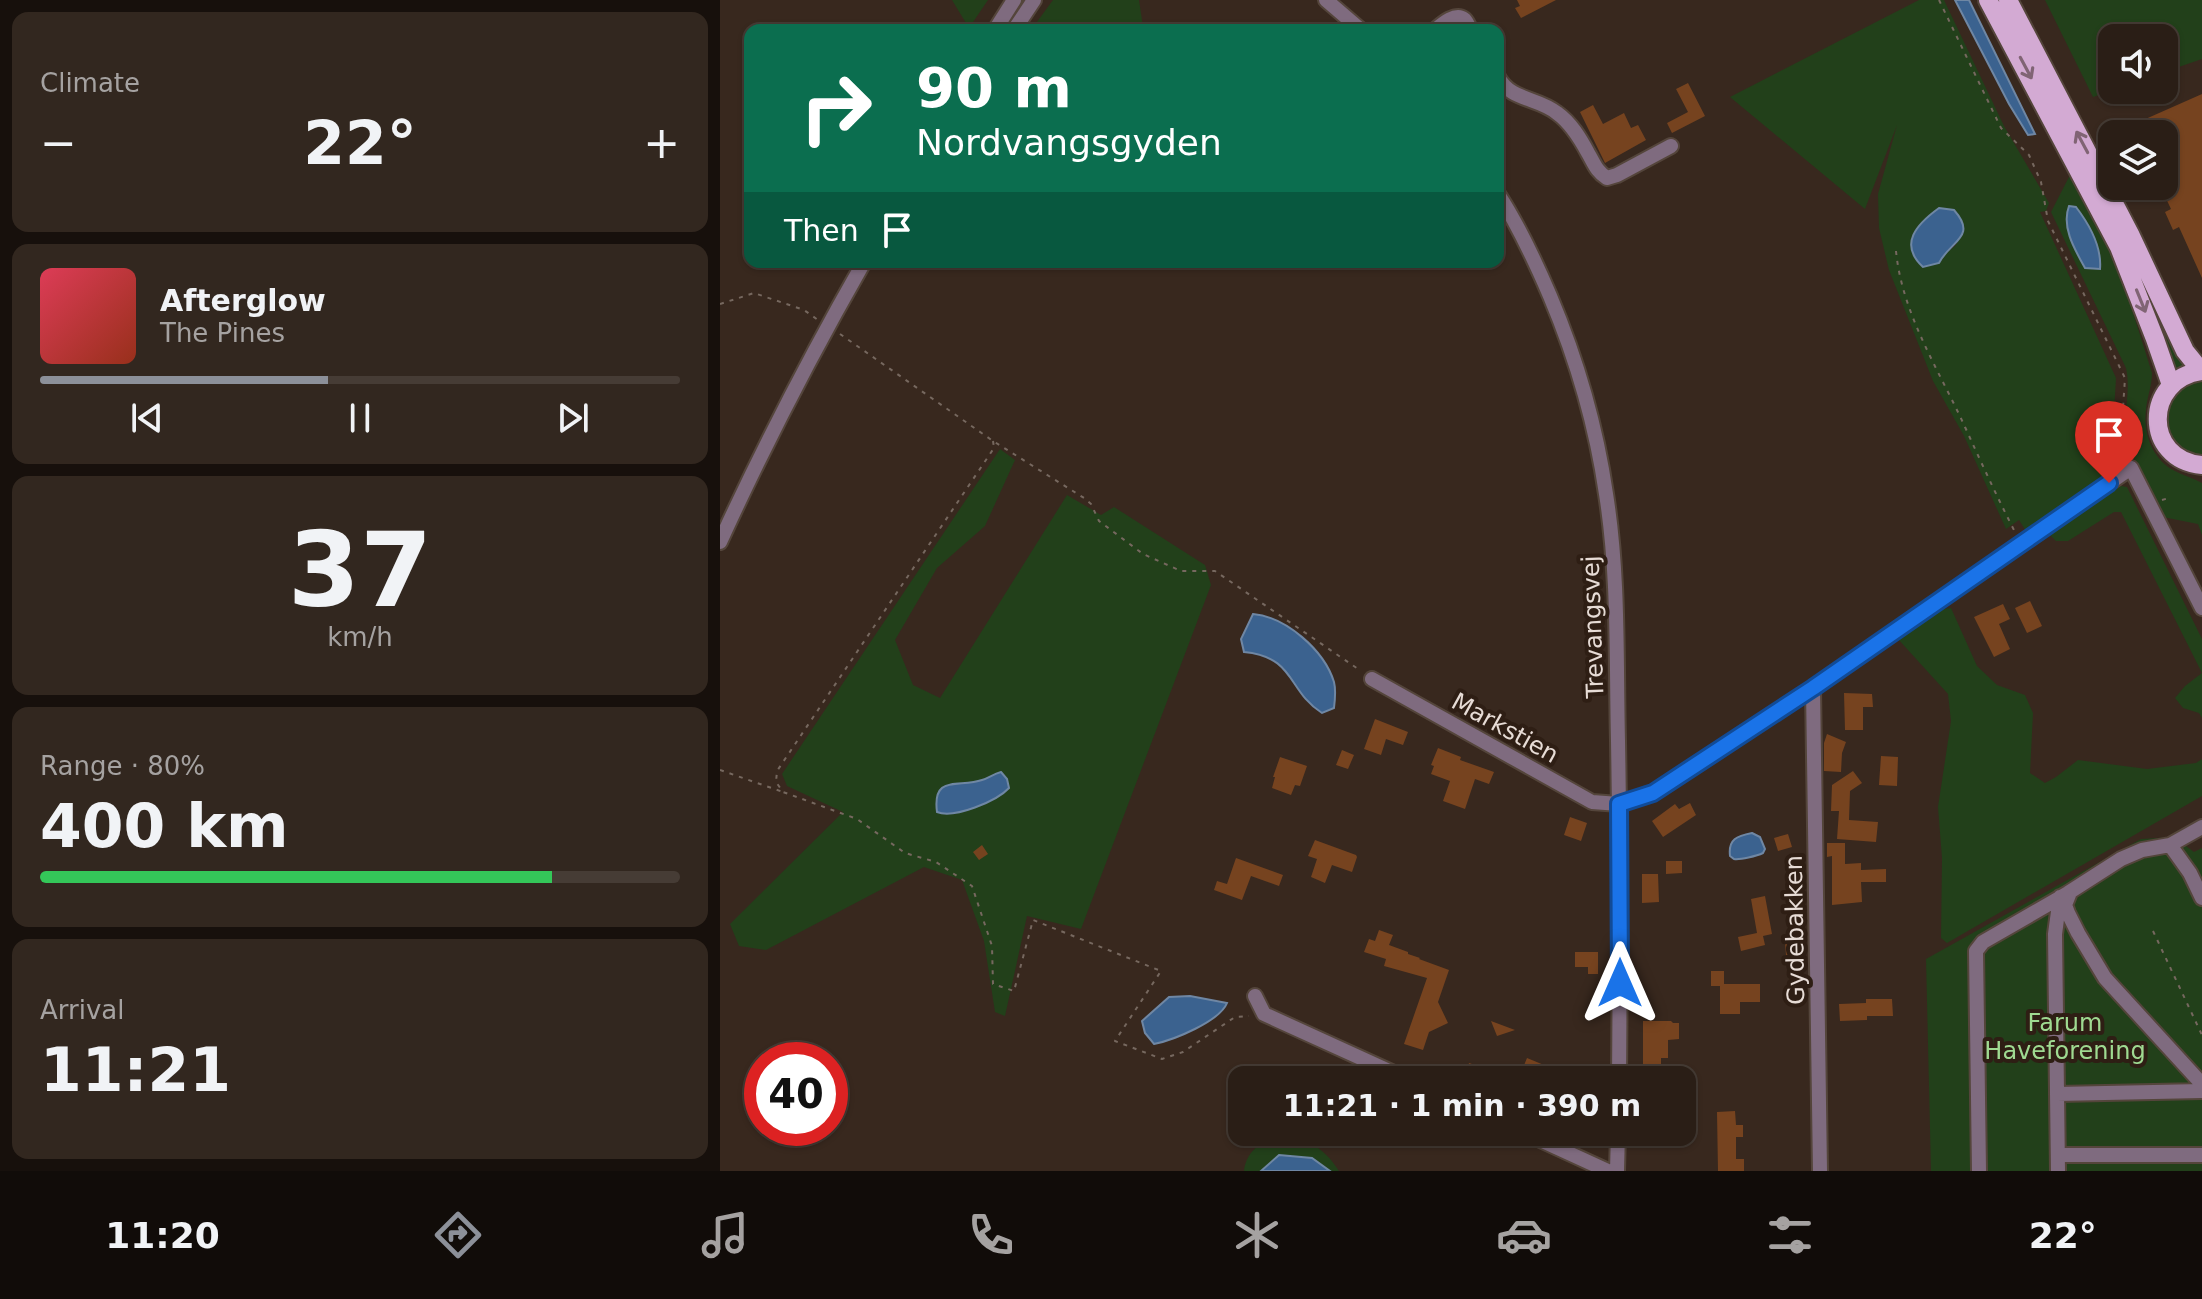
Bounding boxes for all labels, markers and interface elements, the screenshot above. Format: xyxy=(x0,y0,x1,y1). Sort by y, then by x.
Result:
map controls xyxy=(2098,24,2178,200)
button: sound xyxy=(2098,24,2178,104)
text: 90 m xyxy=(916,55,1072,120)
icon: right xyxy=(784,56,888,160)
one-way arrow xyxy=(2018,56,2034,80)
text: Climate xyxy=(40,68,140,98)
text: 22° xyxy=(303,108,417,178)
text: − xyxy=(40,117,77,168)
text: + xyxy=(643,117,680,168)
button: layers xyxy=(2098,120,2178,200)
text: Nordvangsgyden xyxy=(916,122,1222,163)
one-way arrow xyxy=(2073,131,2089,155)
icon: arrive xyxy=(875,208,919,252)
text: Then xyxy=(784,213,859,248)
text: Afterglow xyxy=(160,283,326,318)
one-way arrow xyxy=(2135,288,2149,313)
text: The Pines xyxy=(160,318,285,348)
icon: previous xyxy=(125,396,169,440)
icon: pause xyxy=(338,396,382,440)
icon: next xyxy=(551,396,595,440)
pin xyxy=(2075,401,2143,483)
icon: arrive xyxy=(2087,413,2131,457)
text: 37 xyxy=(288,509,432,631)
street label: Trevangsvej xyxy=(1577,555,1610,700)
text: km/h xyxy=(327,622,393,652)
street label: Markstien xyxy=(1447,687,1563,769)
text: Range · 80% xyxy=(40,751,205,781)
text: 400 km xyxy=(40,791,289,861)
street label: Gydebakken xyxy=(1780,855,1810,1005)
position arrow xyxy=(1578,941,1662,1025)
text: Arrival xyxy=(40,995,124,1025)
park label: Farum Haveforening xyxy=(1984,1009,2146,1065)
text: 11:21 xyxy=(40,1035,231,1105)
speed limit sign: 40 xyxy=(744,1042,848,1146)
text: 11:21 · 1 min · 390 m xyxy=(1283,1088,1641,1123)
icon: directions xyxy=(430,1207,486,1263)
icon: music xyxy=(697,1207,753,1263)
icon: phone xyxy=(963,1207,1019,1263)
icon: climate xyxy=(1229,1207,1285,1263)
icon: car xyxy=(1496,1207,1552,1263)
icon: filters xyxy=(1762,1207,1818,1263)
text: 11:20 xyxy=(105,1215,220,1256)
text: 22° xyxy=(2029,1215,2097,1256)

